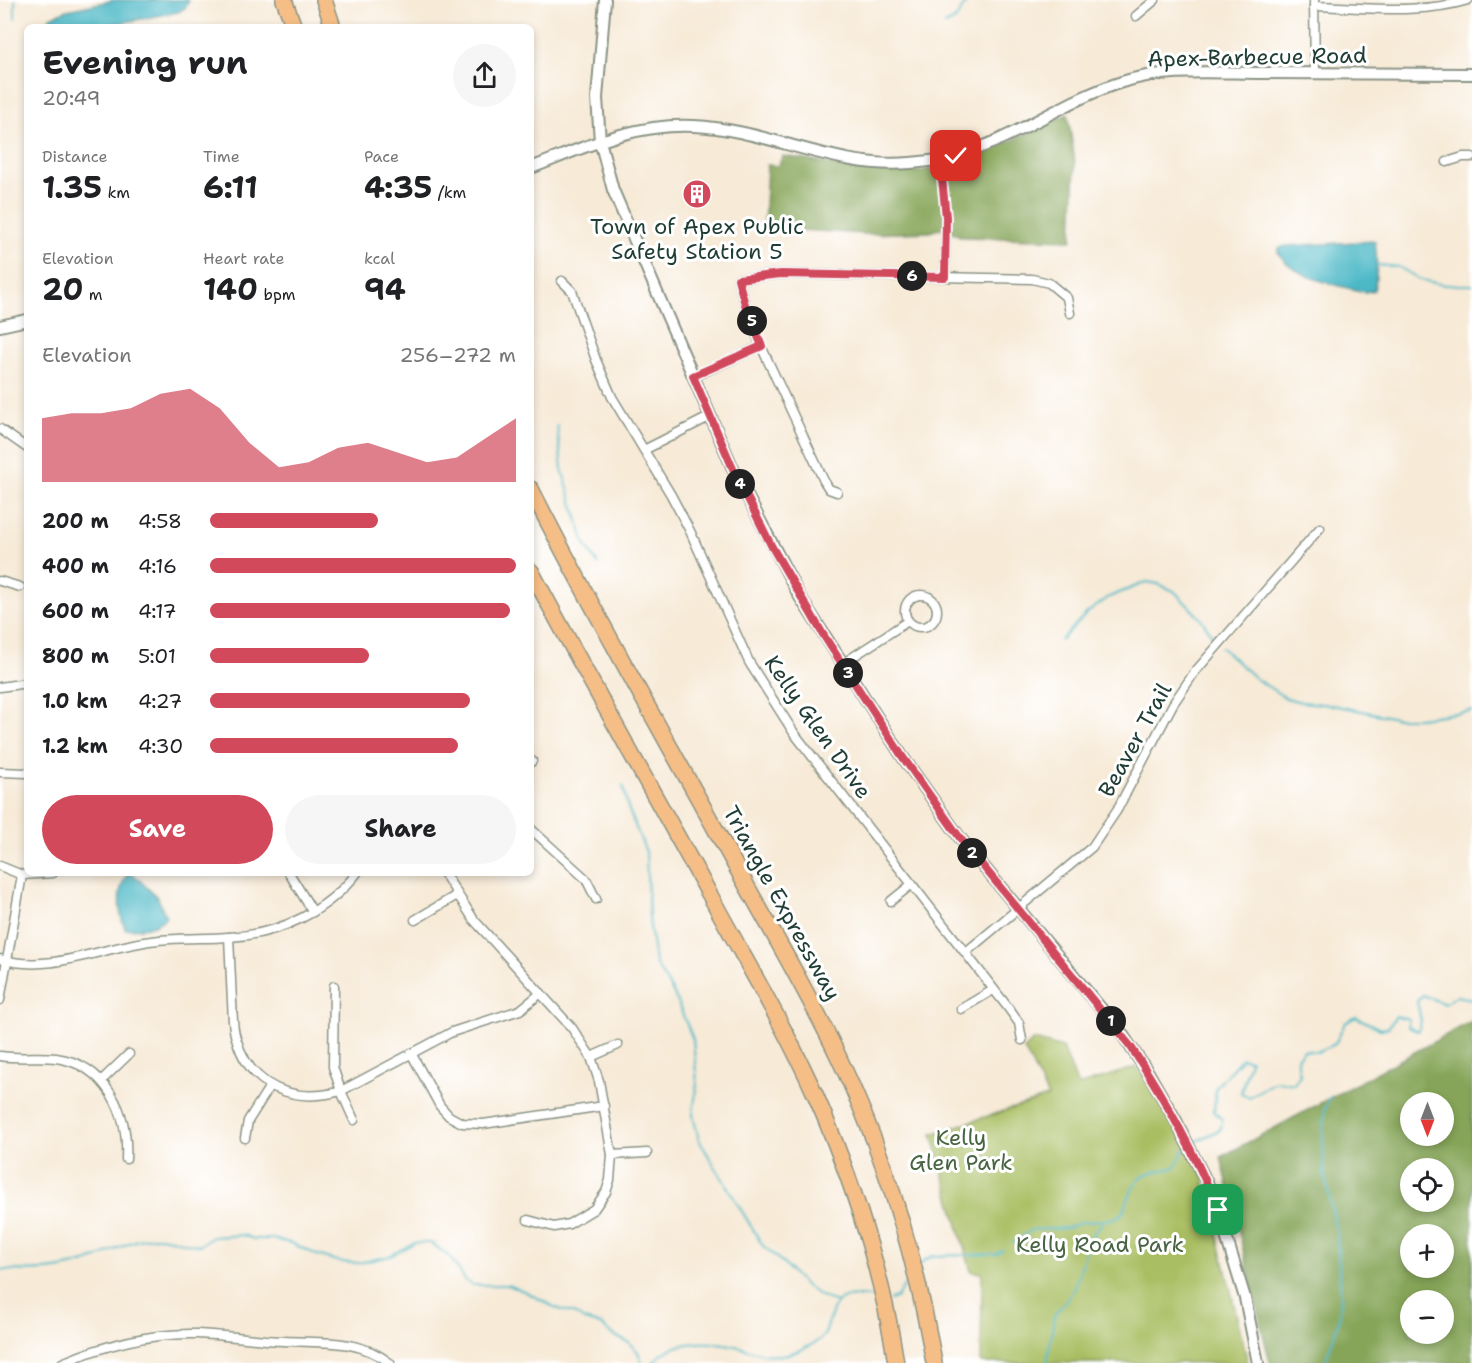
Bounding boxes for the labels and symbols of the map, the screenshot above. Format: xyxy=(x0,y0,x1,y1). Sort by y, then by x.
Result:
street label: Apex-Barbecue Road xyxy=(1147,41,1367,73)
pin xyxy=(930,130,981,181)
building icon: Town of Apex Public Safety Station 5 xyxy=(681,178,713,210)
place label: Town of Apex Public Safety Station 5 xyxy=(590,212,804,266)
pin: 6 xyxy=(897,261,927,291)
pin: 5 xyxy=(737,306,767,336)
pin: 4 xyxy=(725,469,755,499)
street label: Kelly Glen Drive xyxy=(758,650,878,804)
pin: 3 xyxy=(833,658,863,688)
street label: Beaver Trail xyxy=(1092,677,1178,802)
street label: Triangle Expressway xyxy=(716,801,848,1005)
pin: 2 xyxy=(957,838,987,868)
pin: 1 xyxy=(1096,1006,1126,1036)
north arrow xyxy=(1400,1092,1454,1146)
park label: Kelly Glen Park xyxy=(909,1123,1013,1177)
pin xyxy=(1192,1184,1243,1235)
park label: Kelly Road Park xyxy=(1016,1230,1184,1259)

